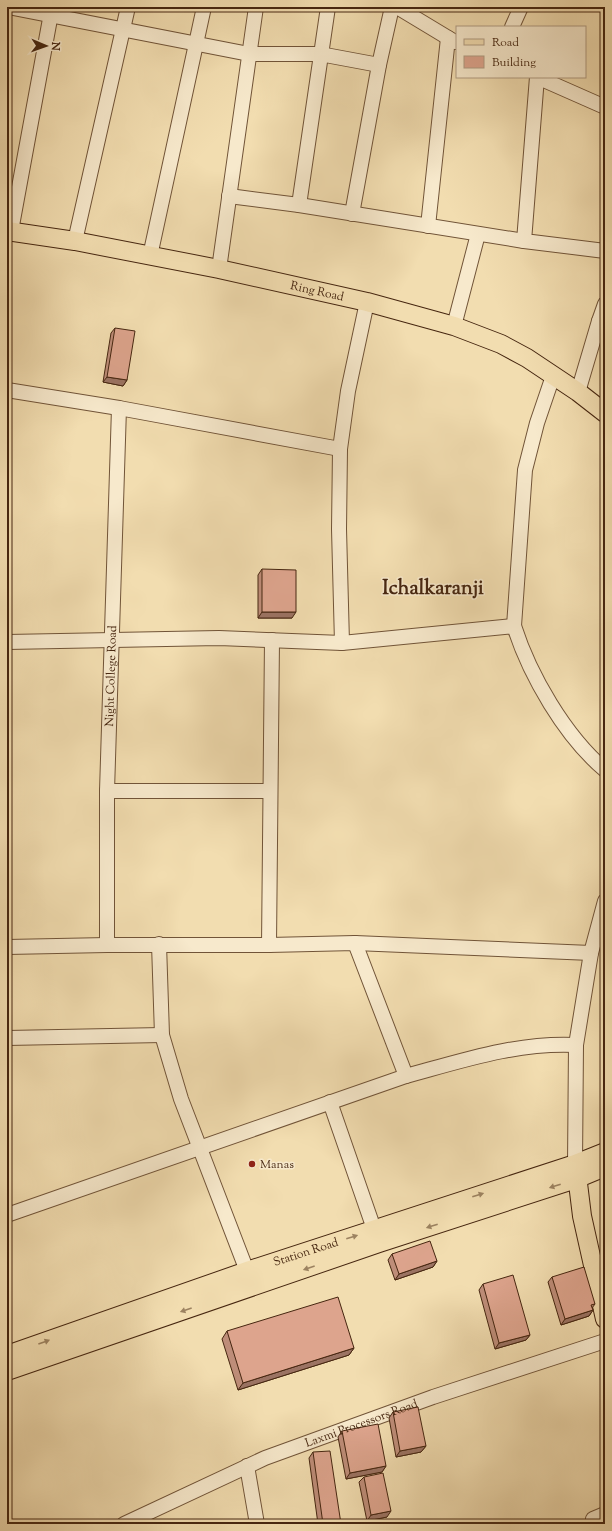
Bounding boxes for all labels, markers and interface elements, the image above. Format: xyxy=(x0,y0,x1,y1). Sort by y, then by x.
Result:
north arrow xyxy=(26,26,66,66)
legend xyxy=(456,26,586,78)
text: Road xyxy=(492,34,519,52)
text: N xyxy=(47,41,63,51)
text: Building xyxy=(492,54,536,72)
street label: Ring Road xyxy=(288,277,346,307)
district label: Ichalkaranji xyxy=(382,575,484,604)
street label: Night College Road xyxy=(101,625,122,727)
place label: Manas xyxy=(260,1156,294,1174)
marker: Manas xyxy=(247,1159,257,1169)
one-way arrow xyxy=(549,1183,561,1189)
one-way arrow xyxy=(472,1192,484,1198)
one-way arrow xyxy=(425,1223,437,1229)
one-way arrow xyxy=(346,1233,358,1239)
street label: Station Road xyxy=(271,1234,341,1272)
one-way arrow xyxy=(302,1265,314,1271)
one-way arrow xyxy=(179,1307,191,1313)
one-way arrow xyxy=(38,1339,50,1345)
street label: Laxmi Processors Road xyxy=(303,1395,421,1453)

